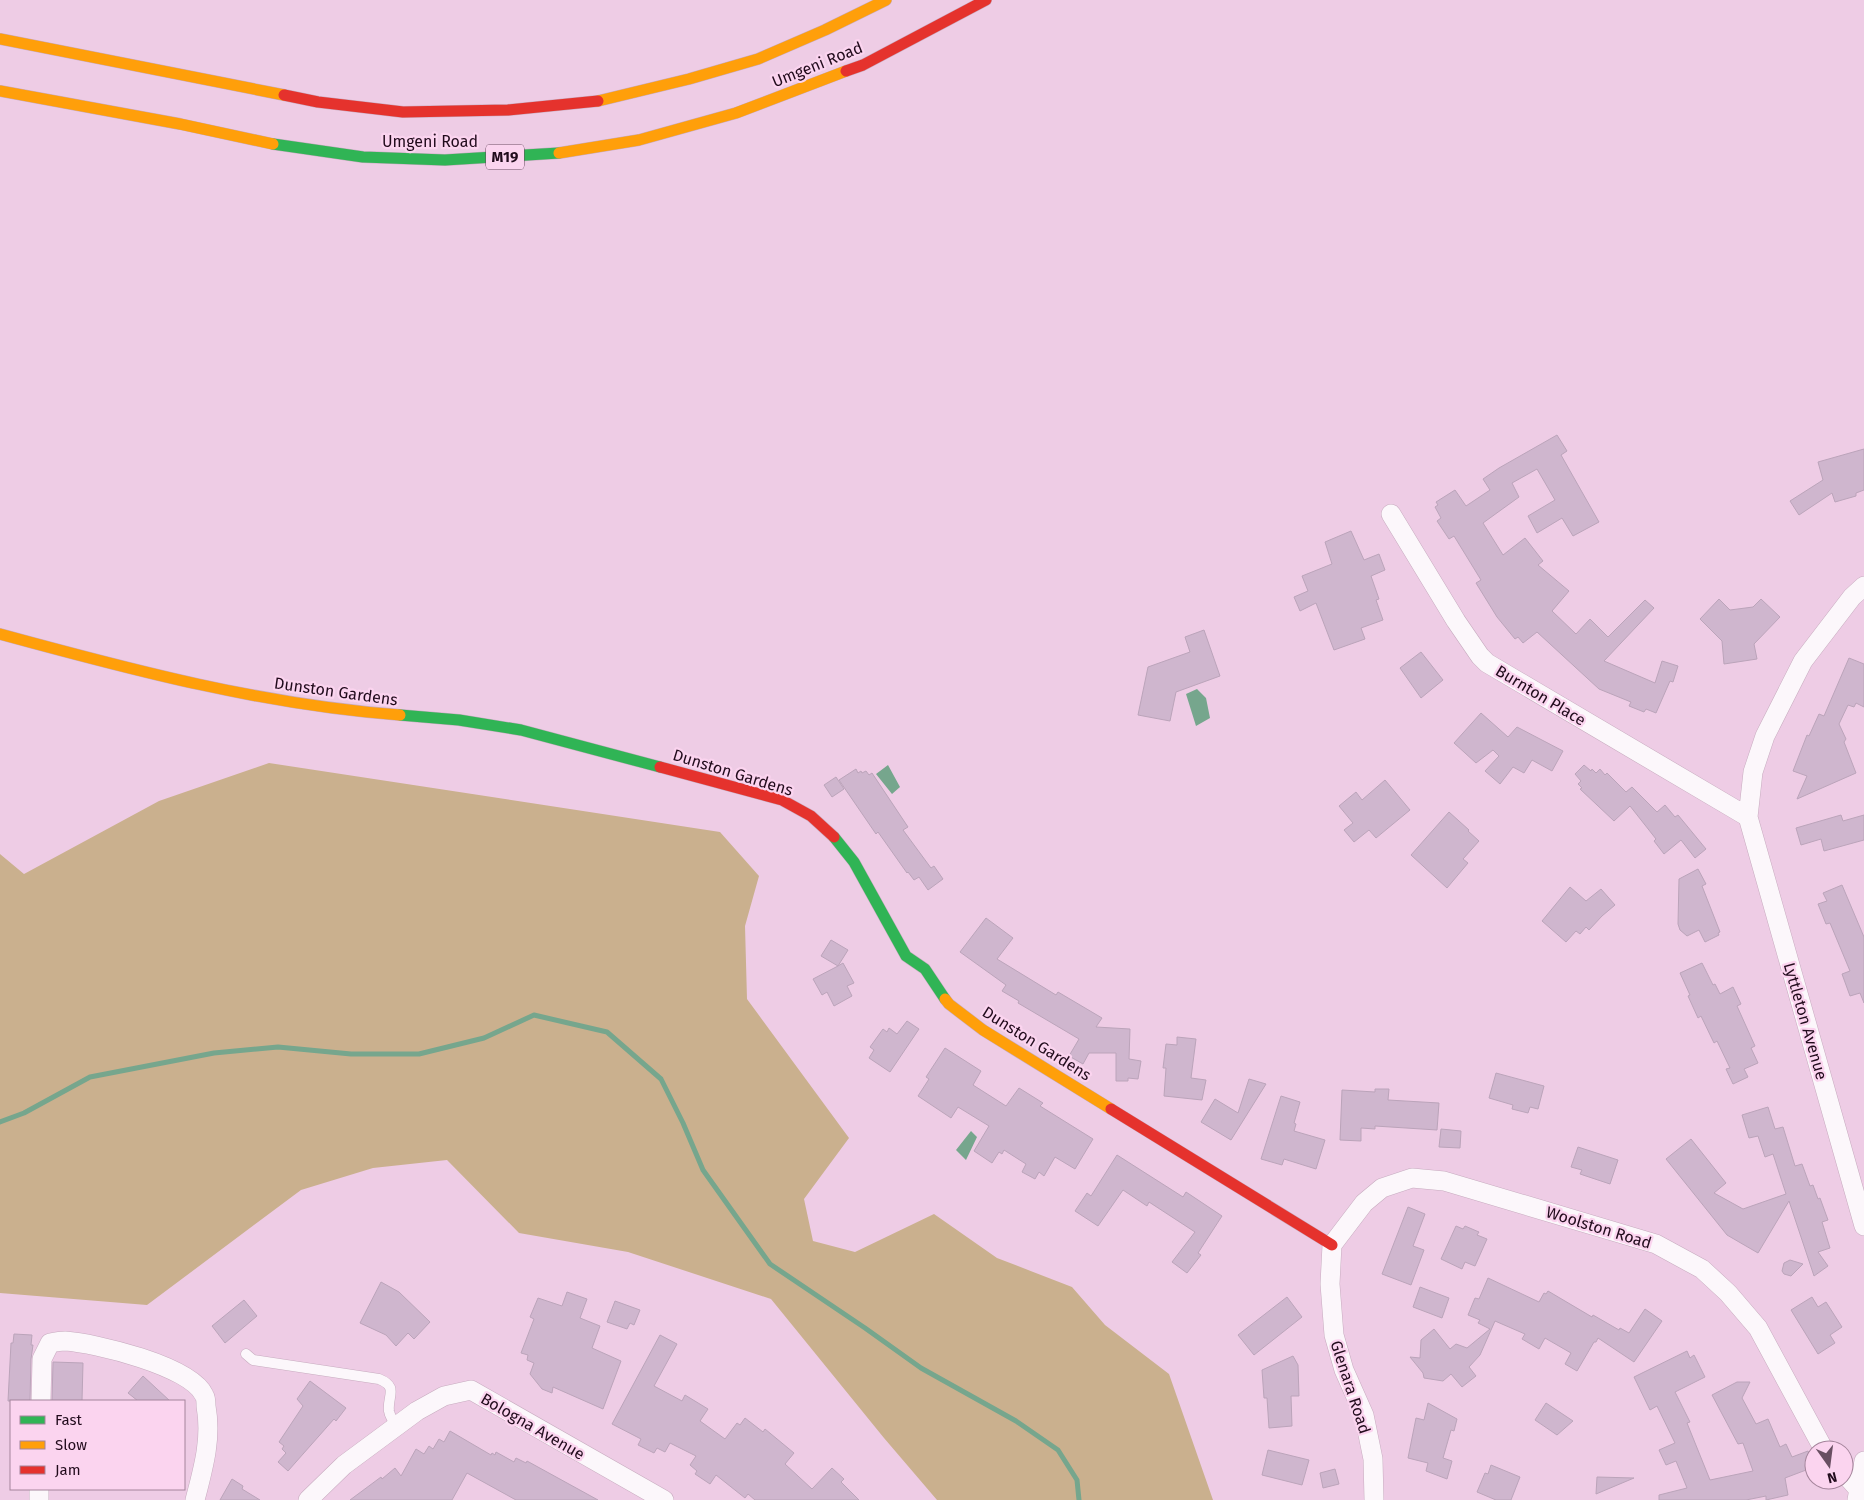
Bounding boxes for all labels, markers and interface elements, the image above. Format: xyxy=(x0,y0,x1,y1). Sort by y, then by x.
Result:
street label: Umgeni Road xyxy=(769,38,865,91)
street label: Umgeni Road xyxy=(382,132,478,151)
road number: M19 xyxy=(486,144,524,170)
street label: Burnton Place xyxy=(1492,661,1589,730)
street label: Dunston Gardens xyxy=(273,673,399,710)
street label: Dunston Gardens xyxy=(671,745,795,800)
street label: Lyttleton Avenue xyxy=(1780,960,1831,1082)
street label: Dunston Gardens xyxy=(979,1002,1095,1084)
street label: Woolston Road xyxy=(1544,1202,1654,1253)
street label: Glenara Road xyxy=(1327,1338,1375,1436)
street label: Bologna Avenue xyxy=(477,1389,588,1464)
legend xyxy=(10,1400,185,1490)
text: Fast xyxy=(55,1411,82,1429)
text: Slow xyxy=(55,1436,87,1454)
north arrow xyxy=(1804,1440,1854,1490)
text: Jam xyxy=(55,1461,81,1479)
text: N xyxy=(1825,1468,1839,1487)

